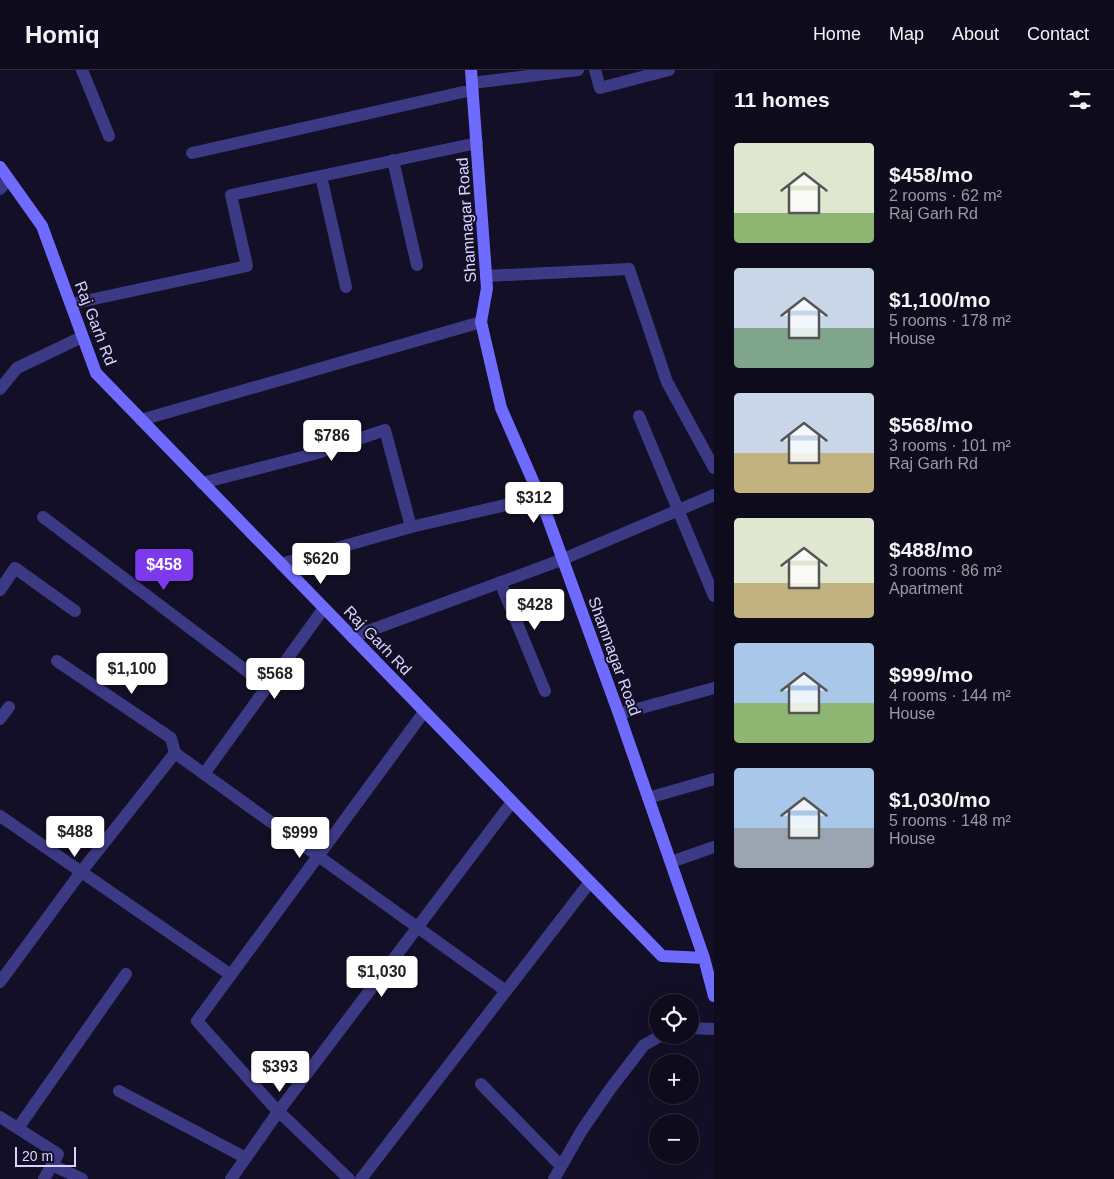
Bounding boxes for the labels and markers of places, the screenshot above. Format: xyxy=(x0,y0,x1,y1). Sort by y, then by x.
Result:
pin: $786 xyxy=(302,420,362,462)
pin: $312 xyxy=(504,482,564,524)
pin: $620 xyxy=(291,542,351,585)
pin: $458 xyxy=(134,548,194,591)
pin: $428 xyxy=(505,588,565,631)
pin: $1,100 xyxy=(91,652,173,695)
pin: $568 xyxy=(245,658,305,700)
pin: $488 xyxy=(45,816,105,858)
pin: $999 xyxy=(270,816,330,859)
pin: $1,030 xyxy=(341,956,423,998)
pin: $393 xyxy=(250,1050,310,1093)

